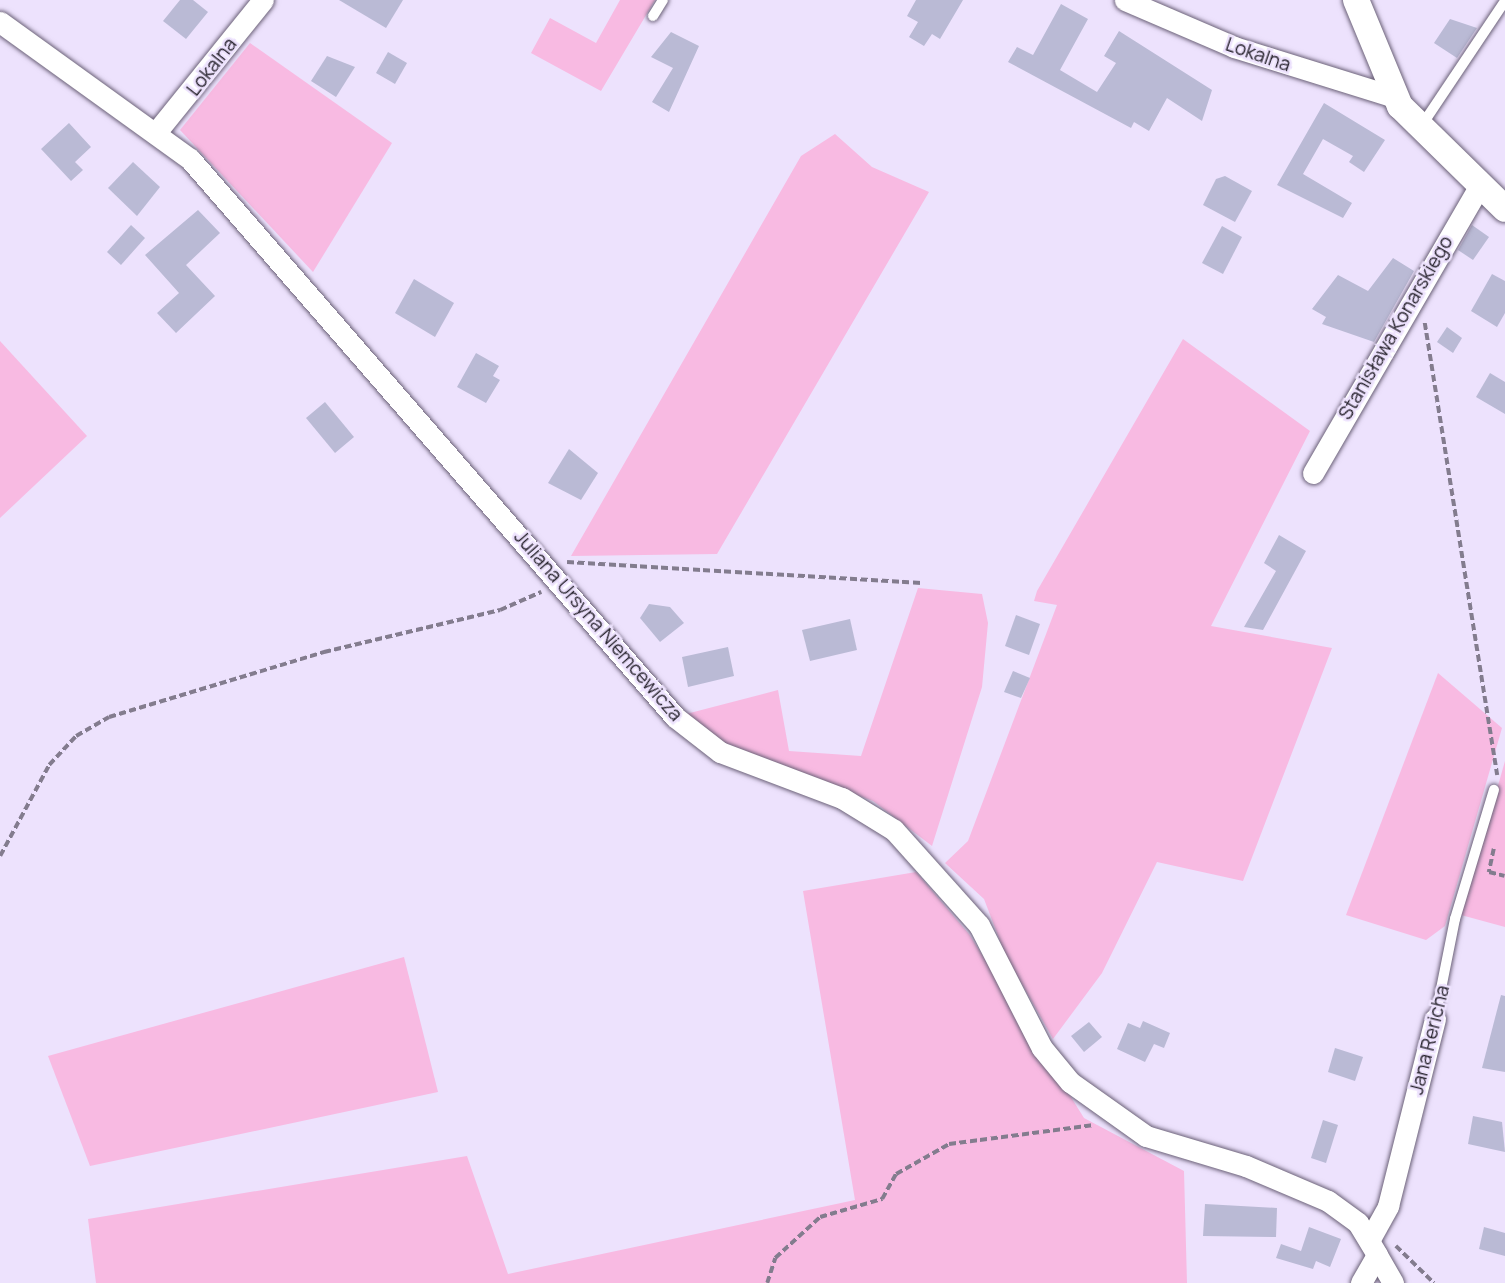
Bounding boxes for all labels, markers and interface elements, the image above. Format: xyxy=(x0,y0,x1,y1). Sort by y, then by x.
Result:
street label: Lokalna xyxy=(1223,33,1293,77)
street label: Lokalna xyxy=(182,34,242,100)
street label: Stanisława Konarskiego xyxy=(1334,232,1458,424)
street label: Juliana Ursyna Niemcewicza xyxy=(509,526,687,726)
street label: Jana Rericha xyxy=(1405,983,1455,1097)

